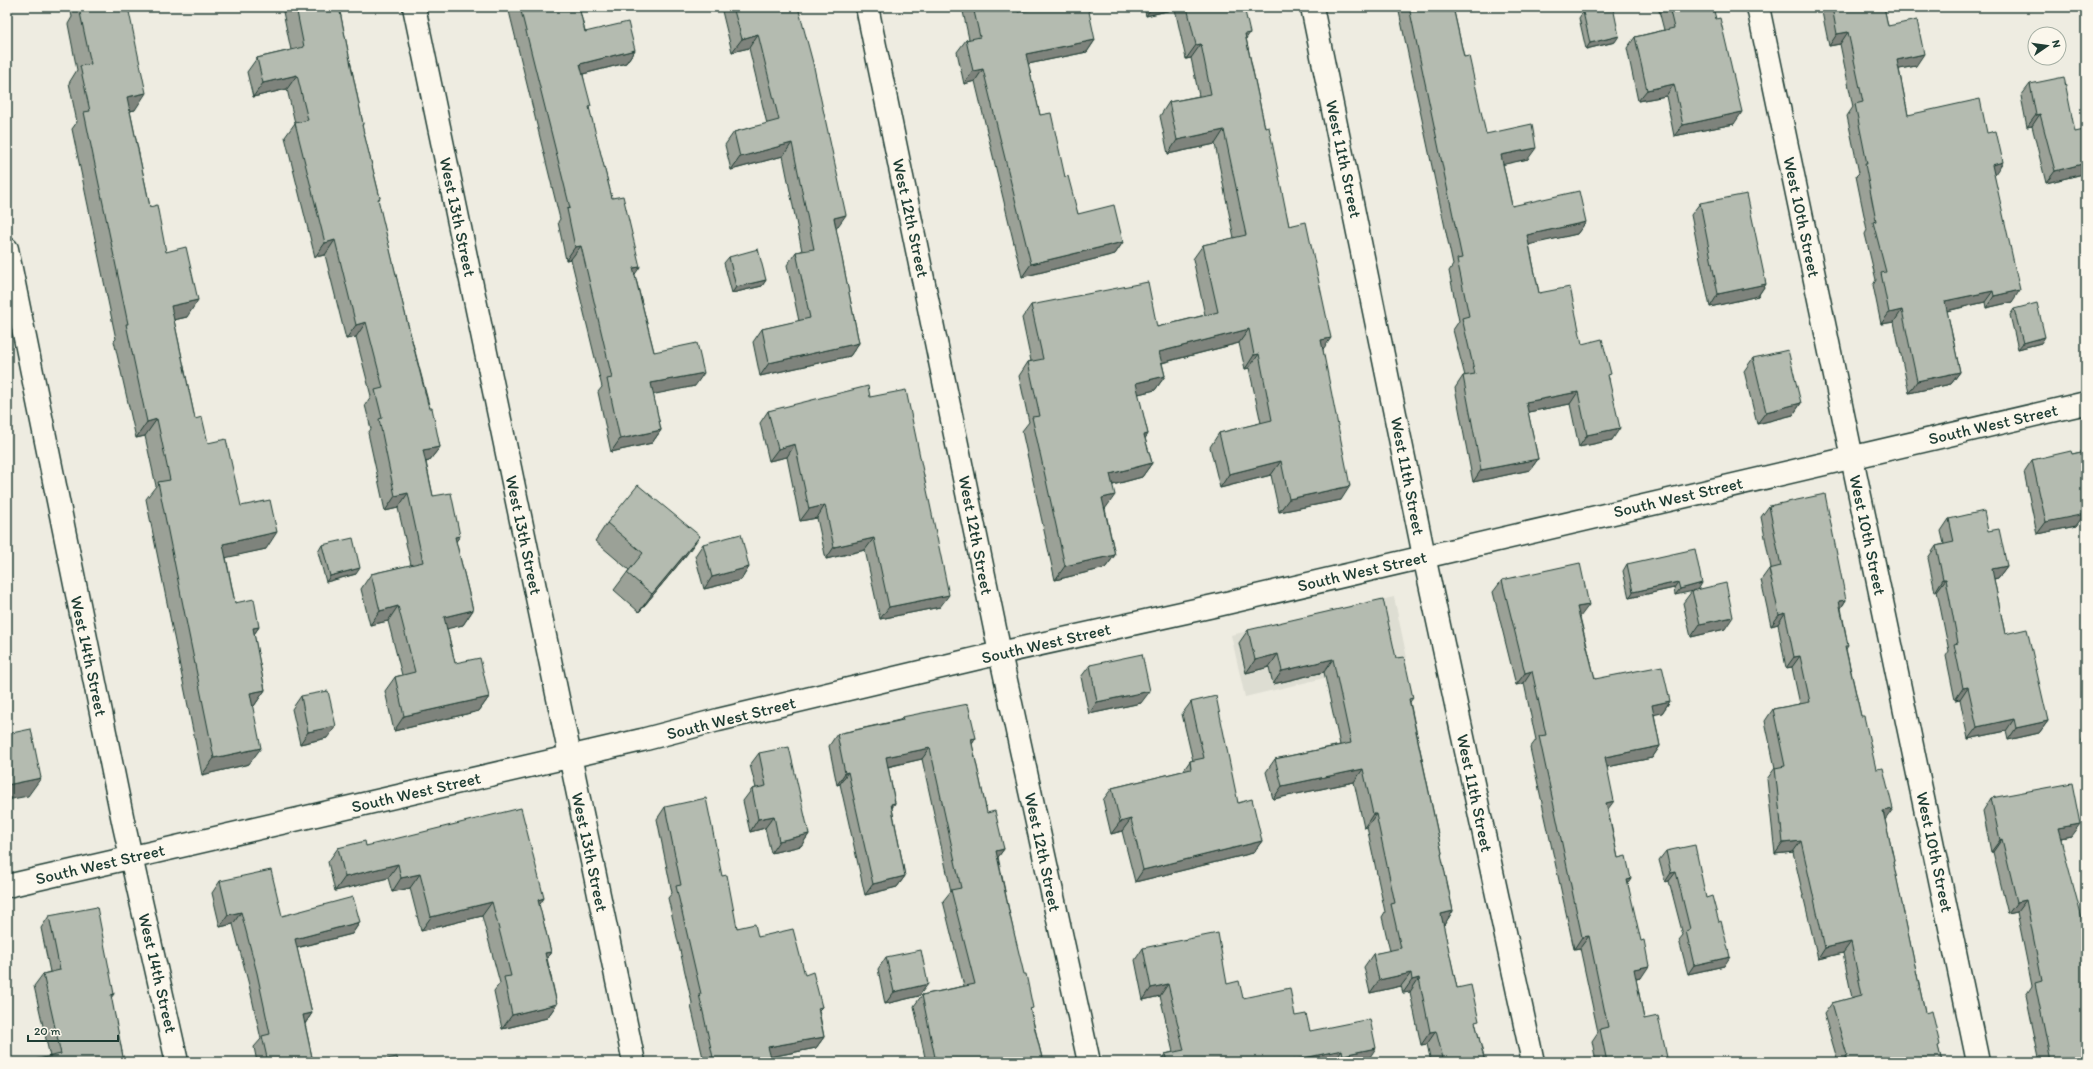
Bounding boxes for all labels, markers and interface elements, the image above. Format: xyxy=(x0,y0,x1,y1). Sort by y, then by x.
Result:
north arrow xyxy=(2027,26,2067,66)
text: N xyxy=(2049,39,2063,49)
street label: West 11th Street xyxy=(1322,98,1366,220)
street label: West 13th Street xyxy=(436,155,480,279)
street label: West 10th Street xyxy=(1779,155,1825,279)
street label: West 12th Street xyxy=(889,157,933,279)
street label: South West Street xyxy=(1926,399,2060,449)
street label: West 11th Street xyxy=(1387,415,1429,537)
street label: South West Street xyxy=(1611,472,1745,522)
street label: West 13th Street xyxy=(502,473,546,597)
street label: West 10th Street xyxy=(1845,473,1891,597)
street label: West 12th Street xyxy=(955,474,997,596)
street label: South West Street xyxy=(1295,546,1429,596)
street label: West 14th Street xyxy=(66,594,112,718)
street label: South West Street xyxy=(979,618,1113,668)
street label: South West Street xyxy=(664,692,798,744)
street label: West 11th Street xyxy=(1453,732,1497,854)
street label: South West Street xyxy=(349,767,483,817)
street label: West 13th Street xyxy=(568,790,612,914)
street label: West 10th Street xyxy=(1912,790,1958,914)
street label: West 12th Street xyxy=(1021,791,1065,913)
street label: South West Street xyxy=(33,839,167,889)
street label: West 14th Street xyxy=(134,911,182,1035)
scale bar xyxy=(28,1017,118,1043)
text: 20 m xyxy=(34,1024,61,1038)

